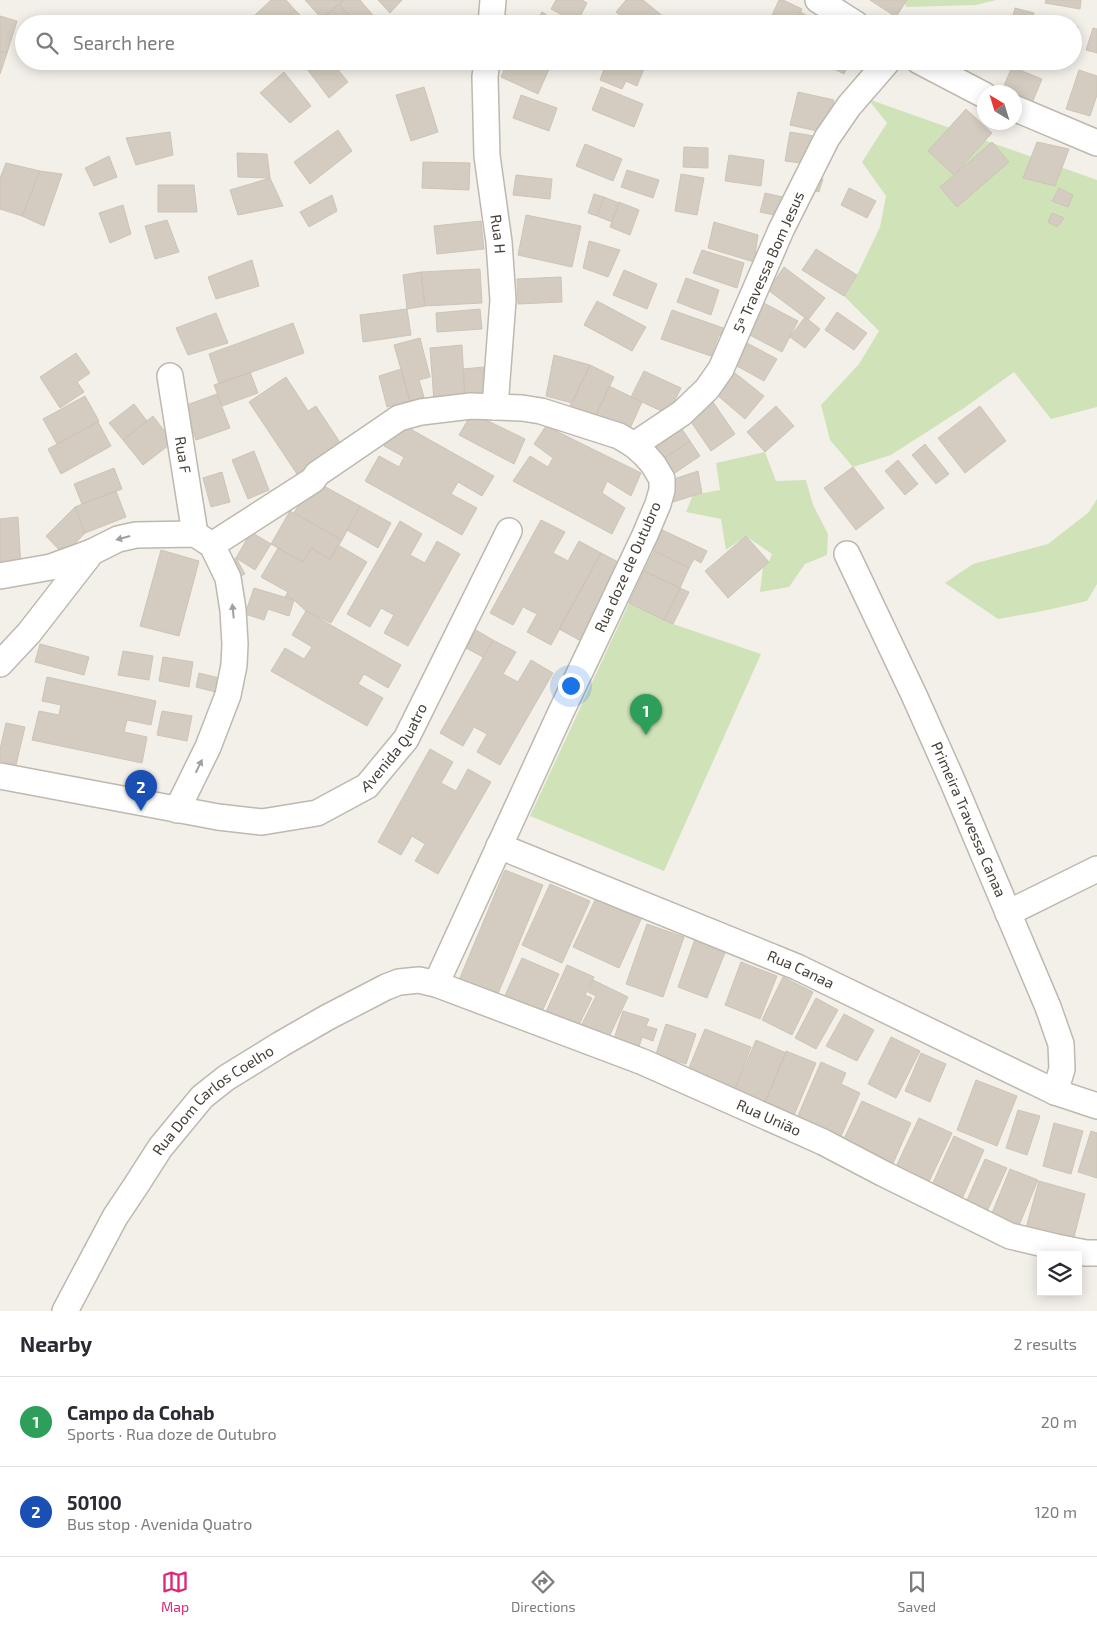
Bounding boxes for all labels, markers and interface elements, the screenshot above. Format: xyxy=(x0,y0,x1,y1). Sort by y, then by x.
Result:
search box xyxy=(15,15,1082,70)
icon: search xyxy=(33,29,61,57)
text: Search here xyxy=(73,31,175,54)
north arrow xyxy=(977,85,1022,130)
street label: 5ª Travessa Bom Jesus xyxy=(729,188,807,335)
street label: Rua H xyxy=(487,213,510,254)
street label: Rua F xyxy=(172,435,195,475)
street label: Rua doze de Outubro xyxy=(590,498,664,635)
one-way arrow xyxy=(115,534,131,542)
one-way arrow xyxy=(229,602,237,618)
your location xyxy=(558,673,584,699)
pin: 1 xyxy=(630,694,662,735)
street label: Avenida Quatro xyxy=(358,700,430,795)
street label: Primeira Travessa Canaa xyxy=(928,739,1010,900)
one-way arrow xyxy=(194,759,203,774)
pin: 2 xyxy=(125,770,157,811)
street label: Rua Canaa xyxy=(765,946,837,992)
street label: Rua Dom Carlos Coelho xyxy=(148,1041,277,1158)
street label: Rua União xyxy=(734,1095,804,1139)
map controls xyxy=(1037,1251,1082,1296)
button: layers xyxy=(1037,1251,1082,1296)
text: Nearby xyxy=(20,1331,92,1356)
text: 2 results xyxy=(1014,1334,1077,1353)
text: Campo da Cohab xyxy=(67,1401,215,1424)
text: 1 xyxy=(33,1412,39,1431)
text: 20 m xyxy=(1041,1412,1077,1431)
text: Sports · Rua doze de Outubro xyxy=(67,1424,277,1443)
text: 50100 xyxy=(67,1491,122,1514)
text: 2 xyxy=(31,1502,41,1521)
text: 120 m xyxy=(1034,1502,1077,1521)
text: Bus stop · Avenida Quatro xyxy=(67,1514,252,1533)
tab: Map xyxy=(161,1568,189,1615)
tab: Directions xyxy=(511,1568,576,1615)
tab: Saved xyxy=(898,1568,936,1615)

